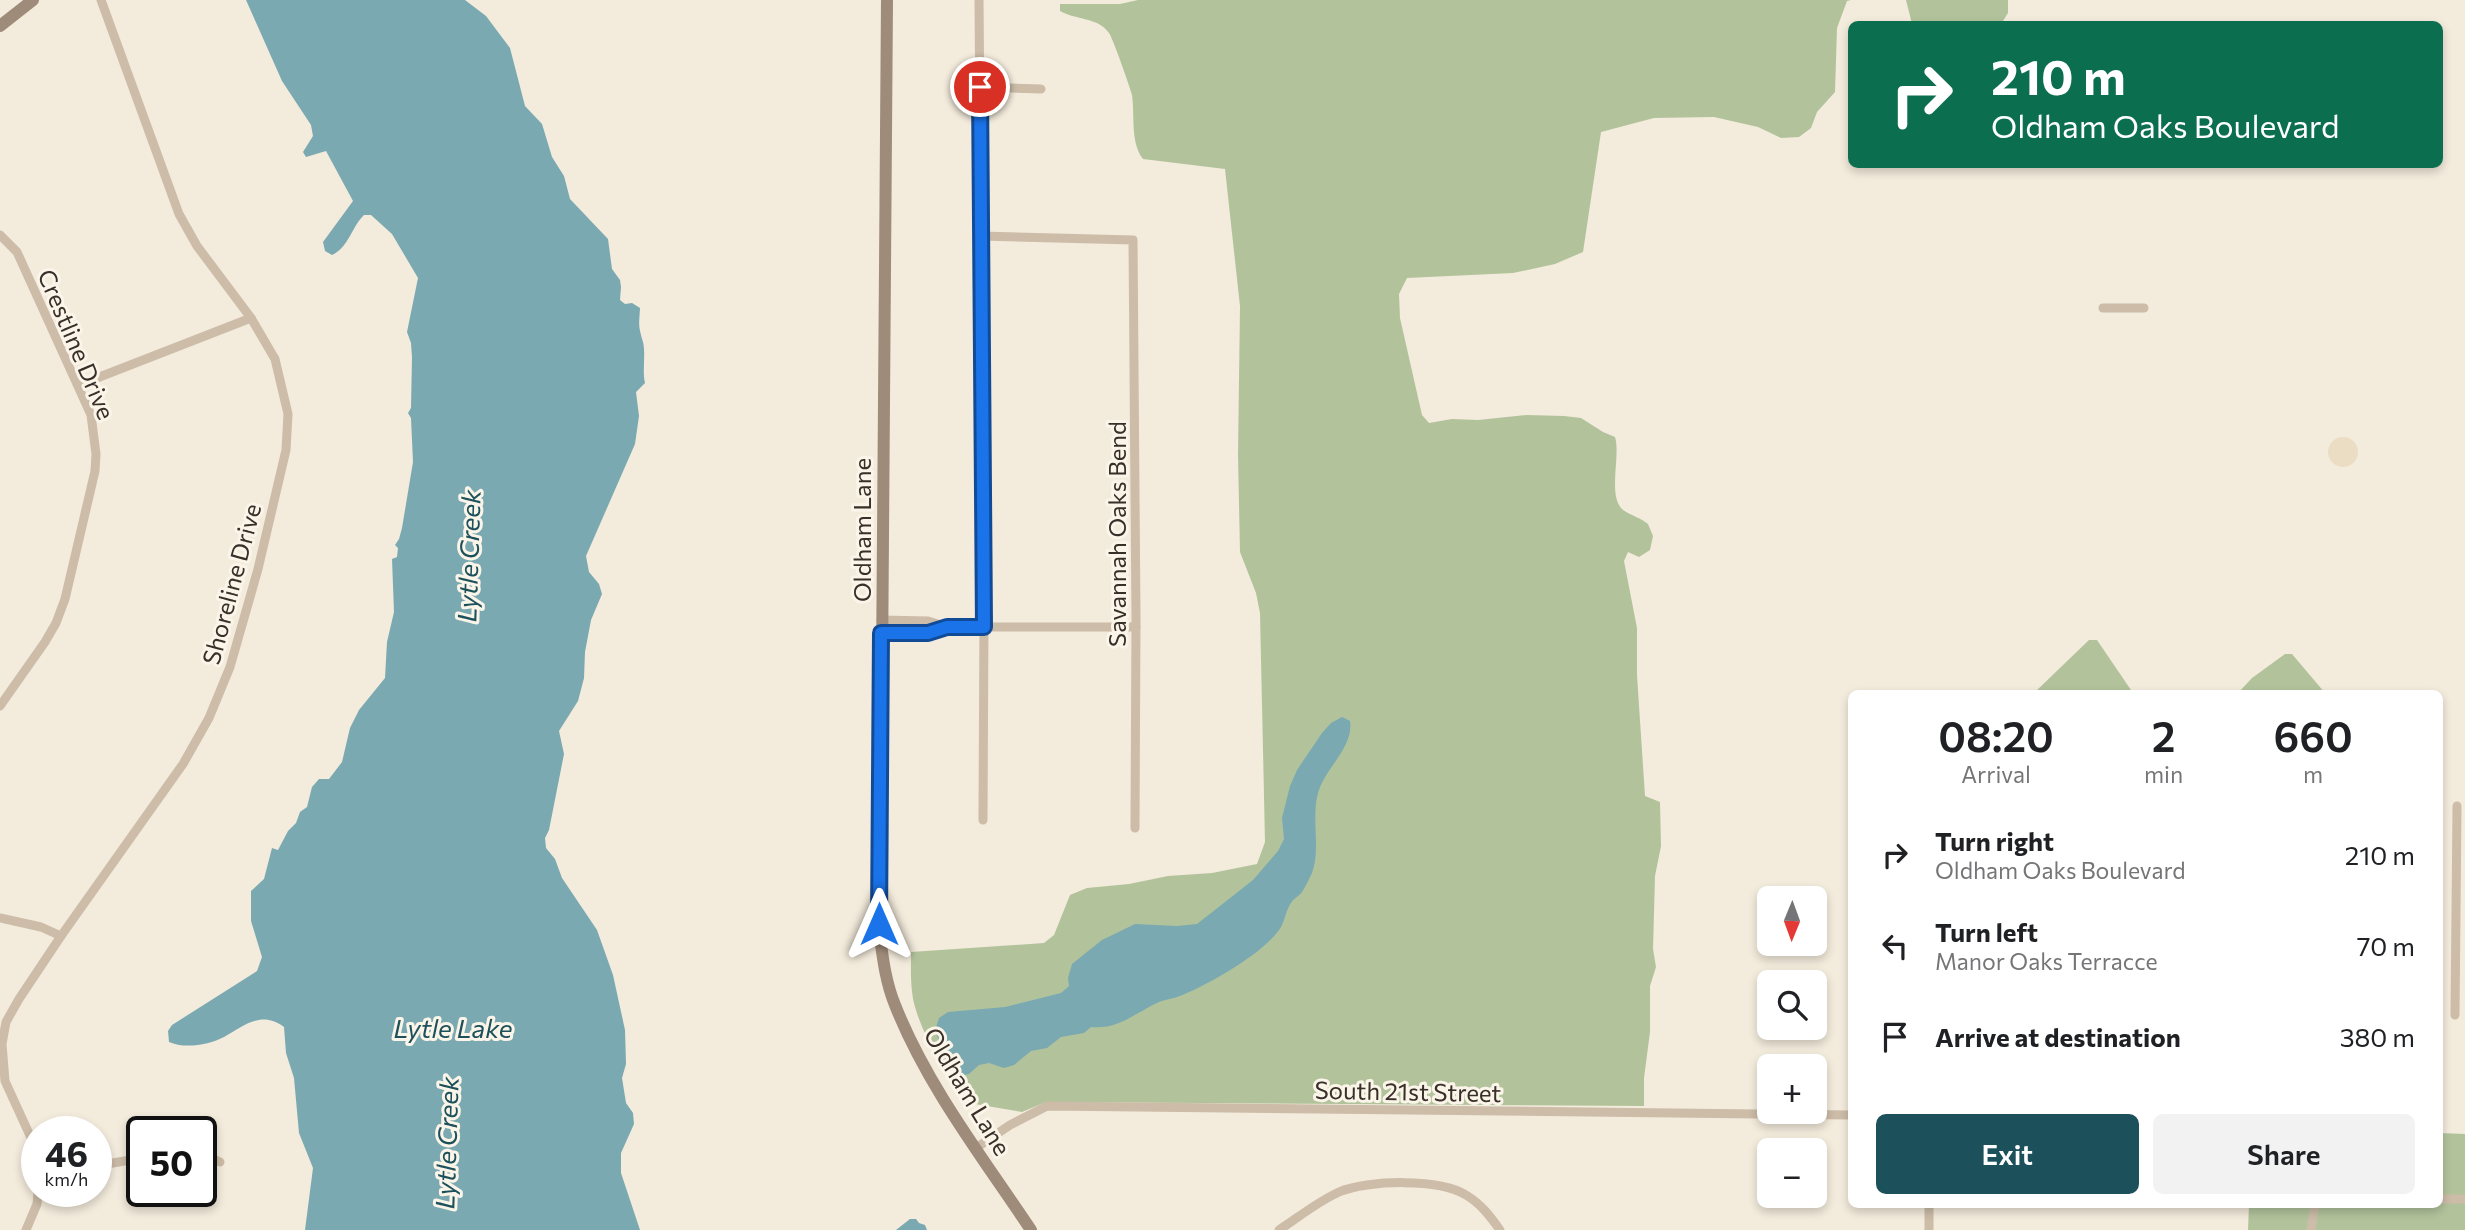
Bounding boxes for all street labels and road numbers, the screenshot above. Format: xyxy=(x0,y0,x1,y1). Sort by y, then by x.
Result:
street label: Crestline Drive xyxy=(32,265,122,423)
street label: Savannah Oaks Bend xyxy=(1102,421,1131,647)
street label: Oldham Lane xyxy=(847,458,876,602)
street label: Shoreline Drive xyxy=(196,500,266,668)
street label: Oldham Lane xyxy=(918,1022,1018,1160)
street label: South 21st Street xyxy=(1314,1075,1502,1107)

